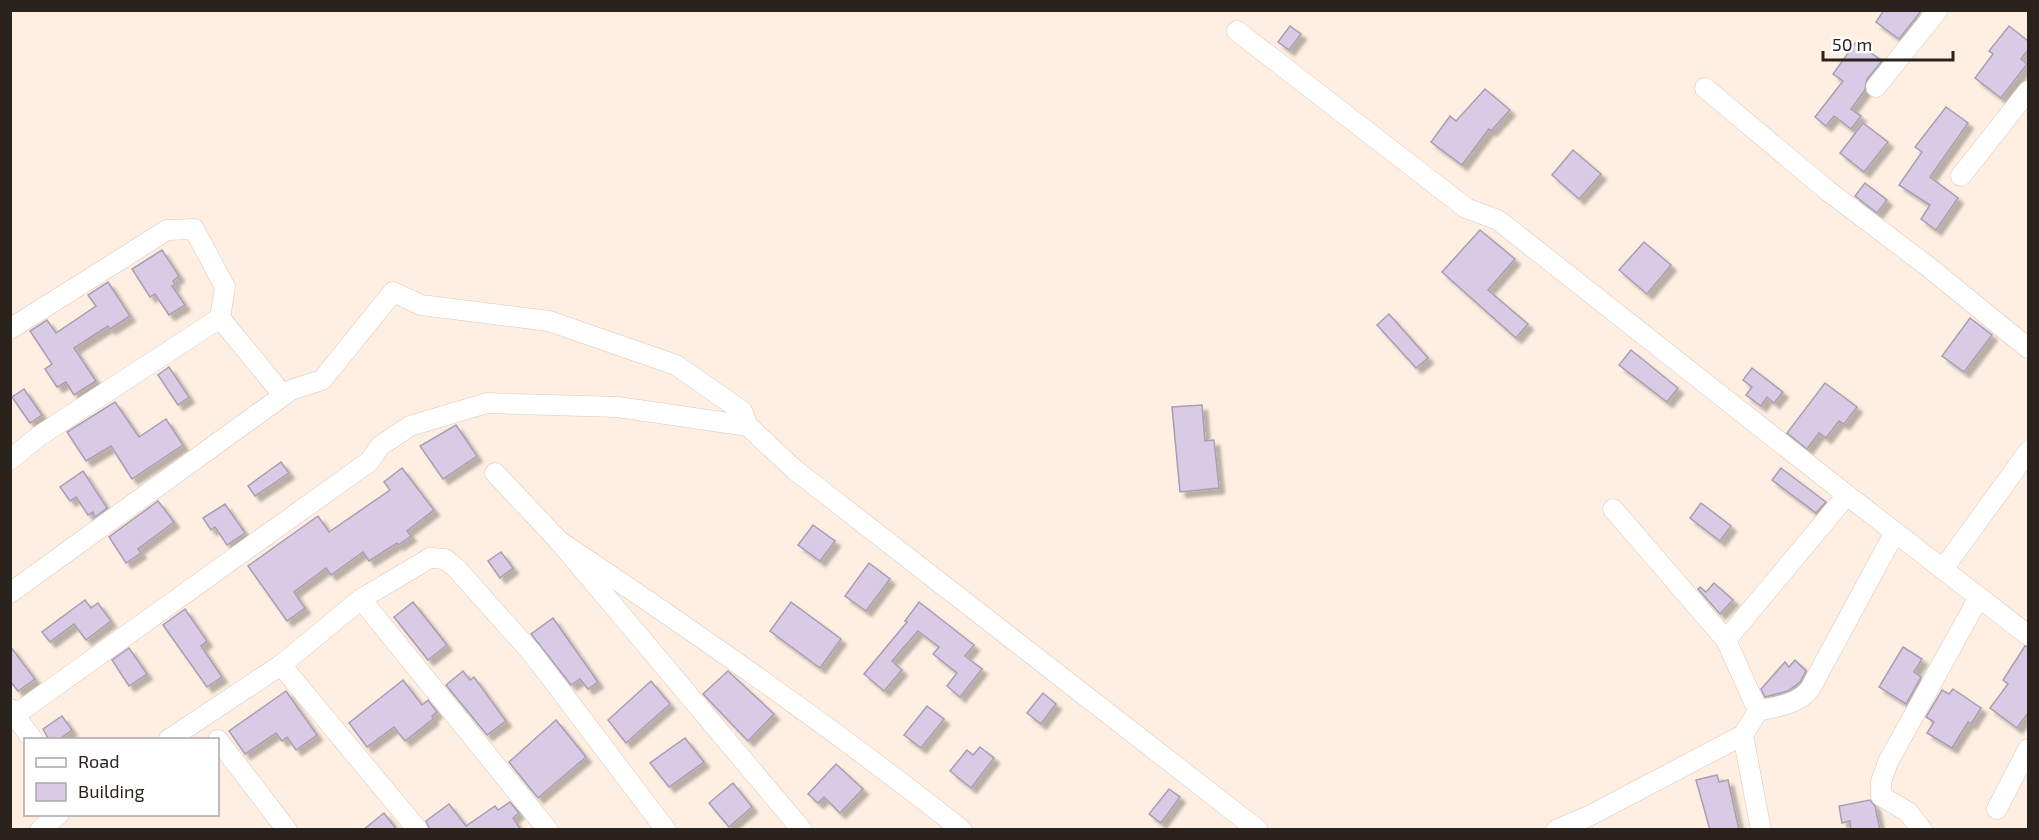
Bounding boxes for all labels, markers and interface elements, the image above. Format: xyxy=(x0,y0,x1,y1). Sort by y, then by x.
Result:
scale bar xyxy=(1823,24,1954,62)
text: 50 m xyxy=(1832,33,1872,55)
legend xyxy=(24,738,219,816)
text: Road xyxy=(78,750,119,772)
text: Building xyxy=(78,780,145,802)

